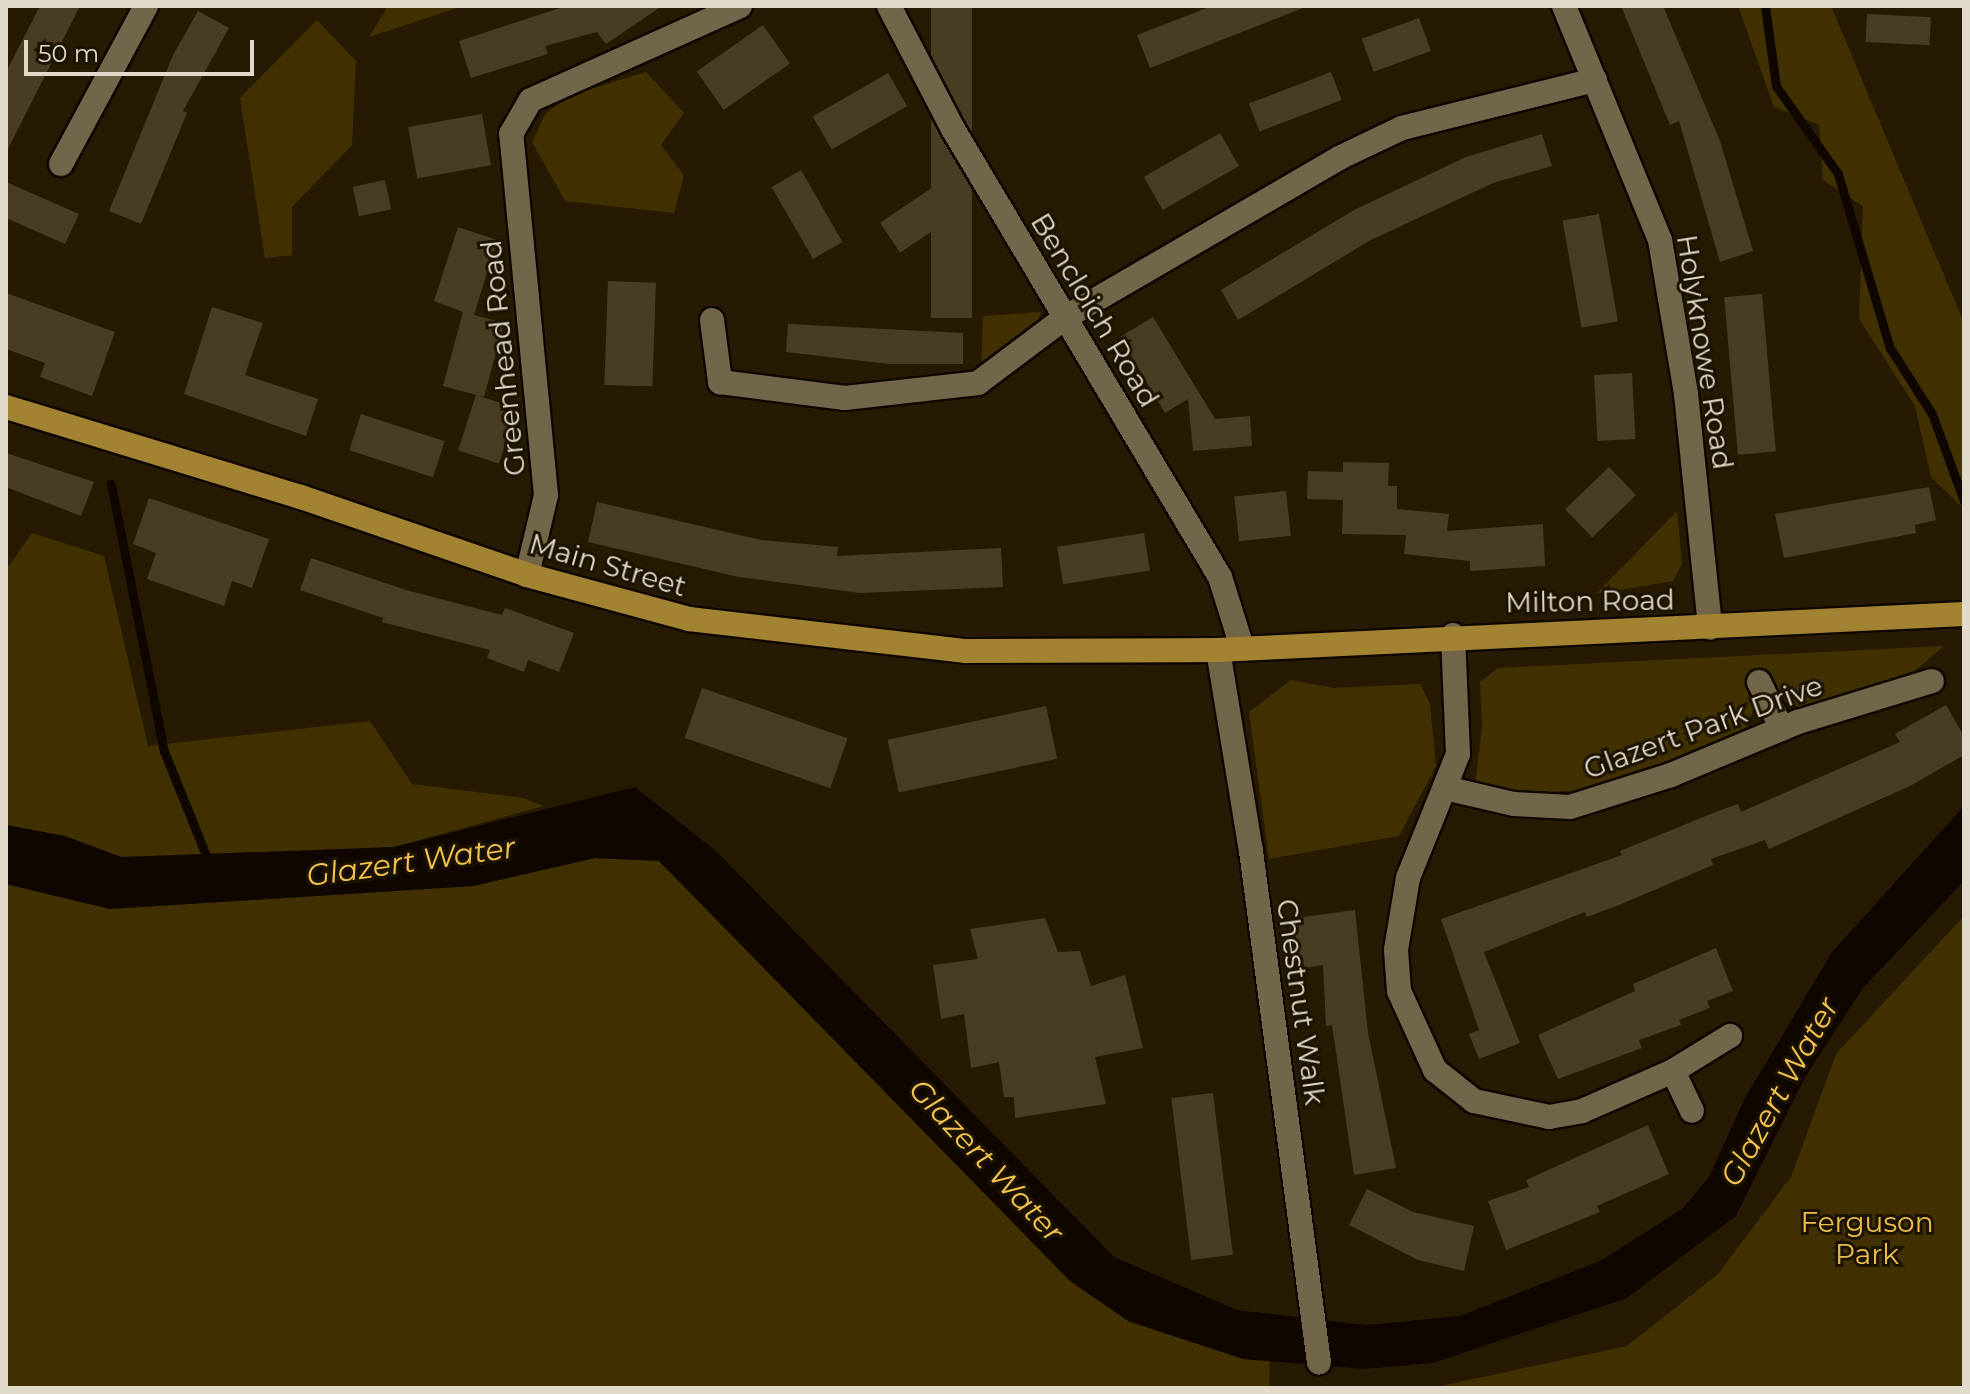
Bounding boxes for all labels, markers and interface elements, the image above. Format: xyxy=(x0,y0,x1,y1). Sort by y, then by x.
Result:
scale bar xyxy=(28,24,258,74)
text: 50 m xyxy=(38,39,99,68)
street label: Bencloich Road xyxy=(1024,207,1166,413)
street label: Holyknowe Road xyxy=(1670,232,1740,472)
street label: Greenhead Road xyxy=(474,239,532,477)
street label: Main Street xyxy=(526,527,690,603)
street label: Milton Road xyxy=(1505,583,1675,619)
street label: Glazert Park Drive xyxy=(1579,668,1827,786)
water label: Glazert Water xyxy=(304,830,518,894)
street label: Chestnut Walk xyxy=(1270,897,1332,1107)
water label: Glazert Water xyxy=(1713,991,1847,1193)
water label: Glazert Water xyxy=(901,1072,1071,1250)
park label: Ferguson Park xyxy=(1800,1205,1934,1271)

